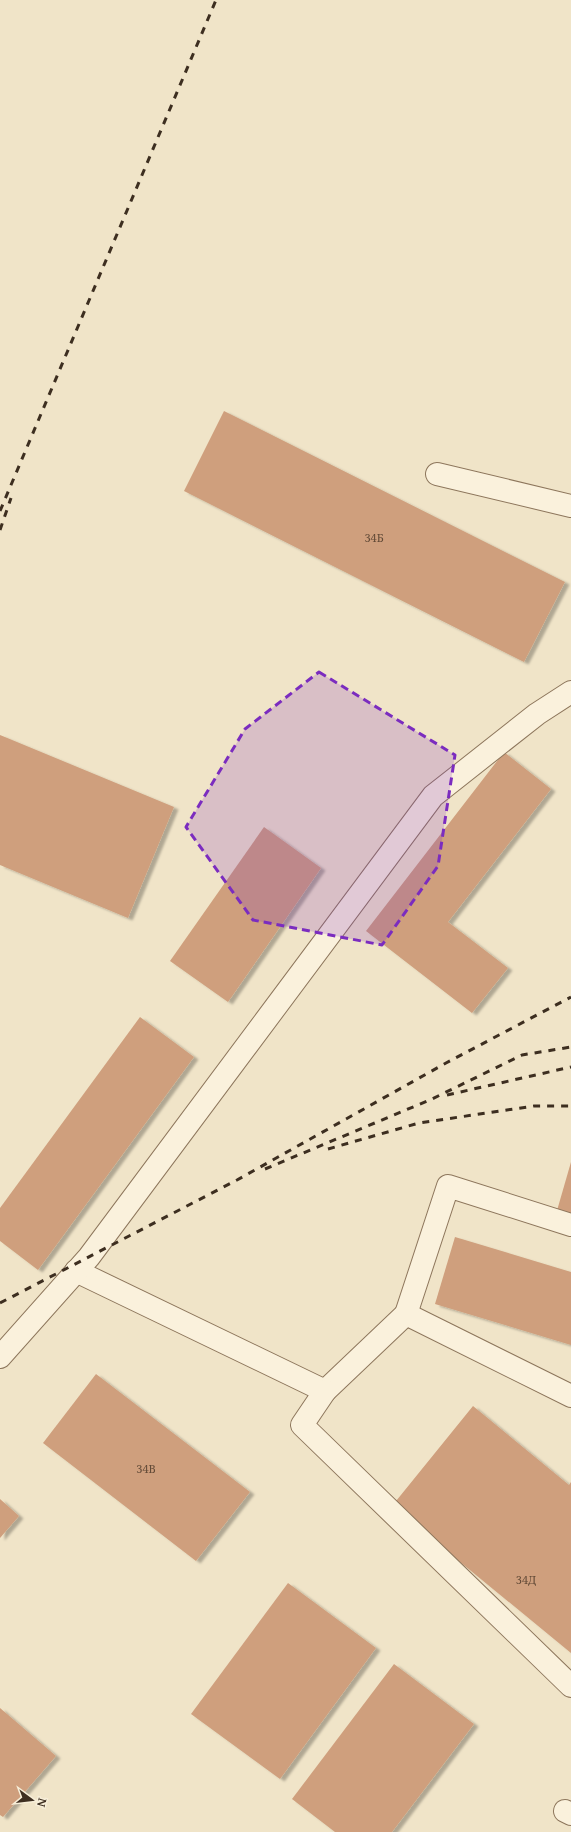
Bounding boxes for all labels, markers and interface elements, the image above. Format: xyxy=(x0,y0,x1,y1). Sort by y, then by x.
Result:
house number: 34Б xyxy=(364,530,384,545)
house number: 34В xyxy=(136,1461,156,1476)
house number: 34Д xyxy=(516,1572,536,1587)
north arrow xyxy=(12,1780,52,1820)
text: N xyxy=(34,1797,51,1809)

